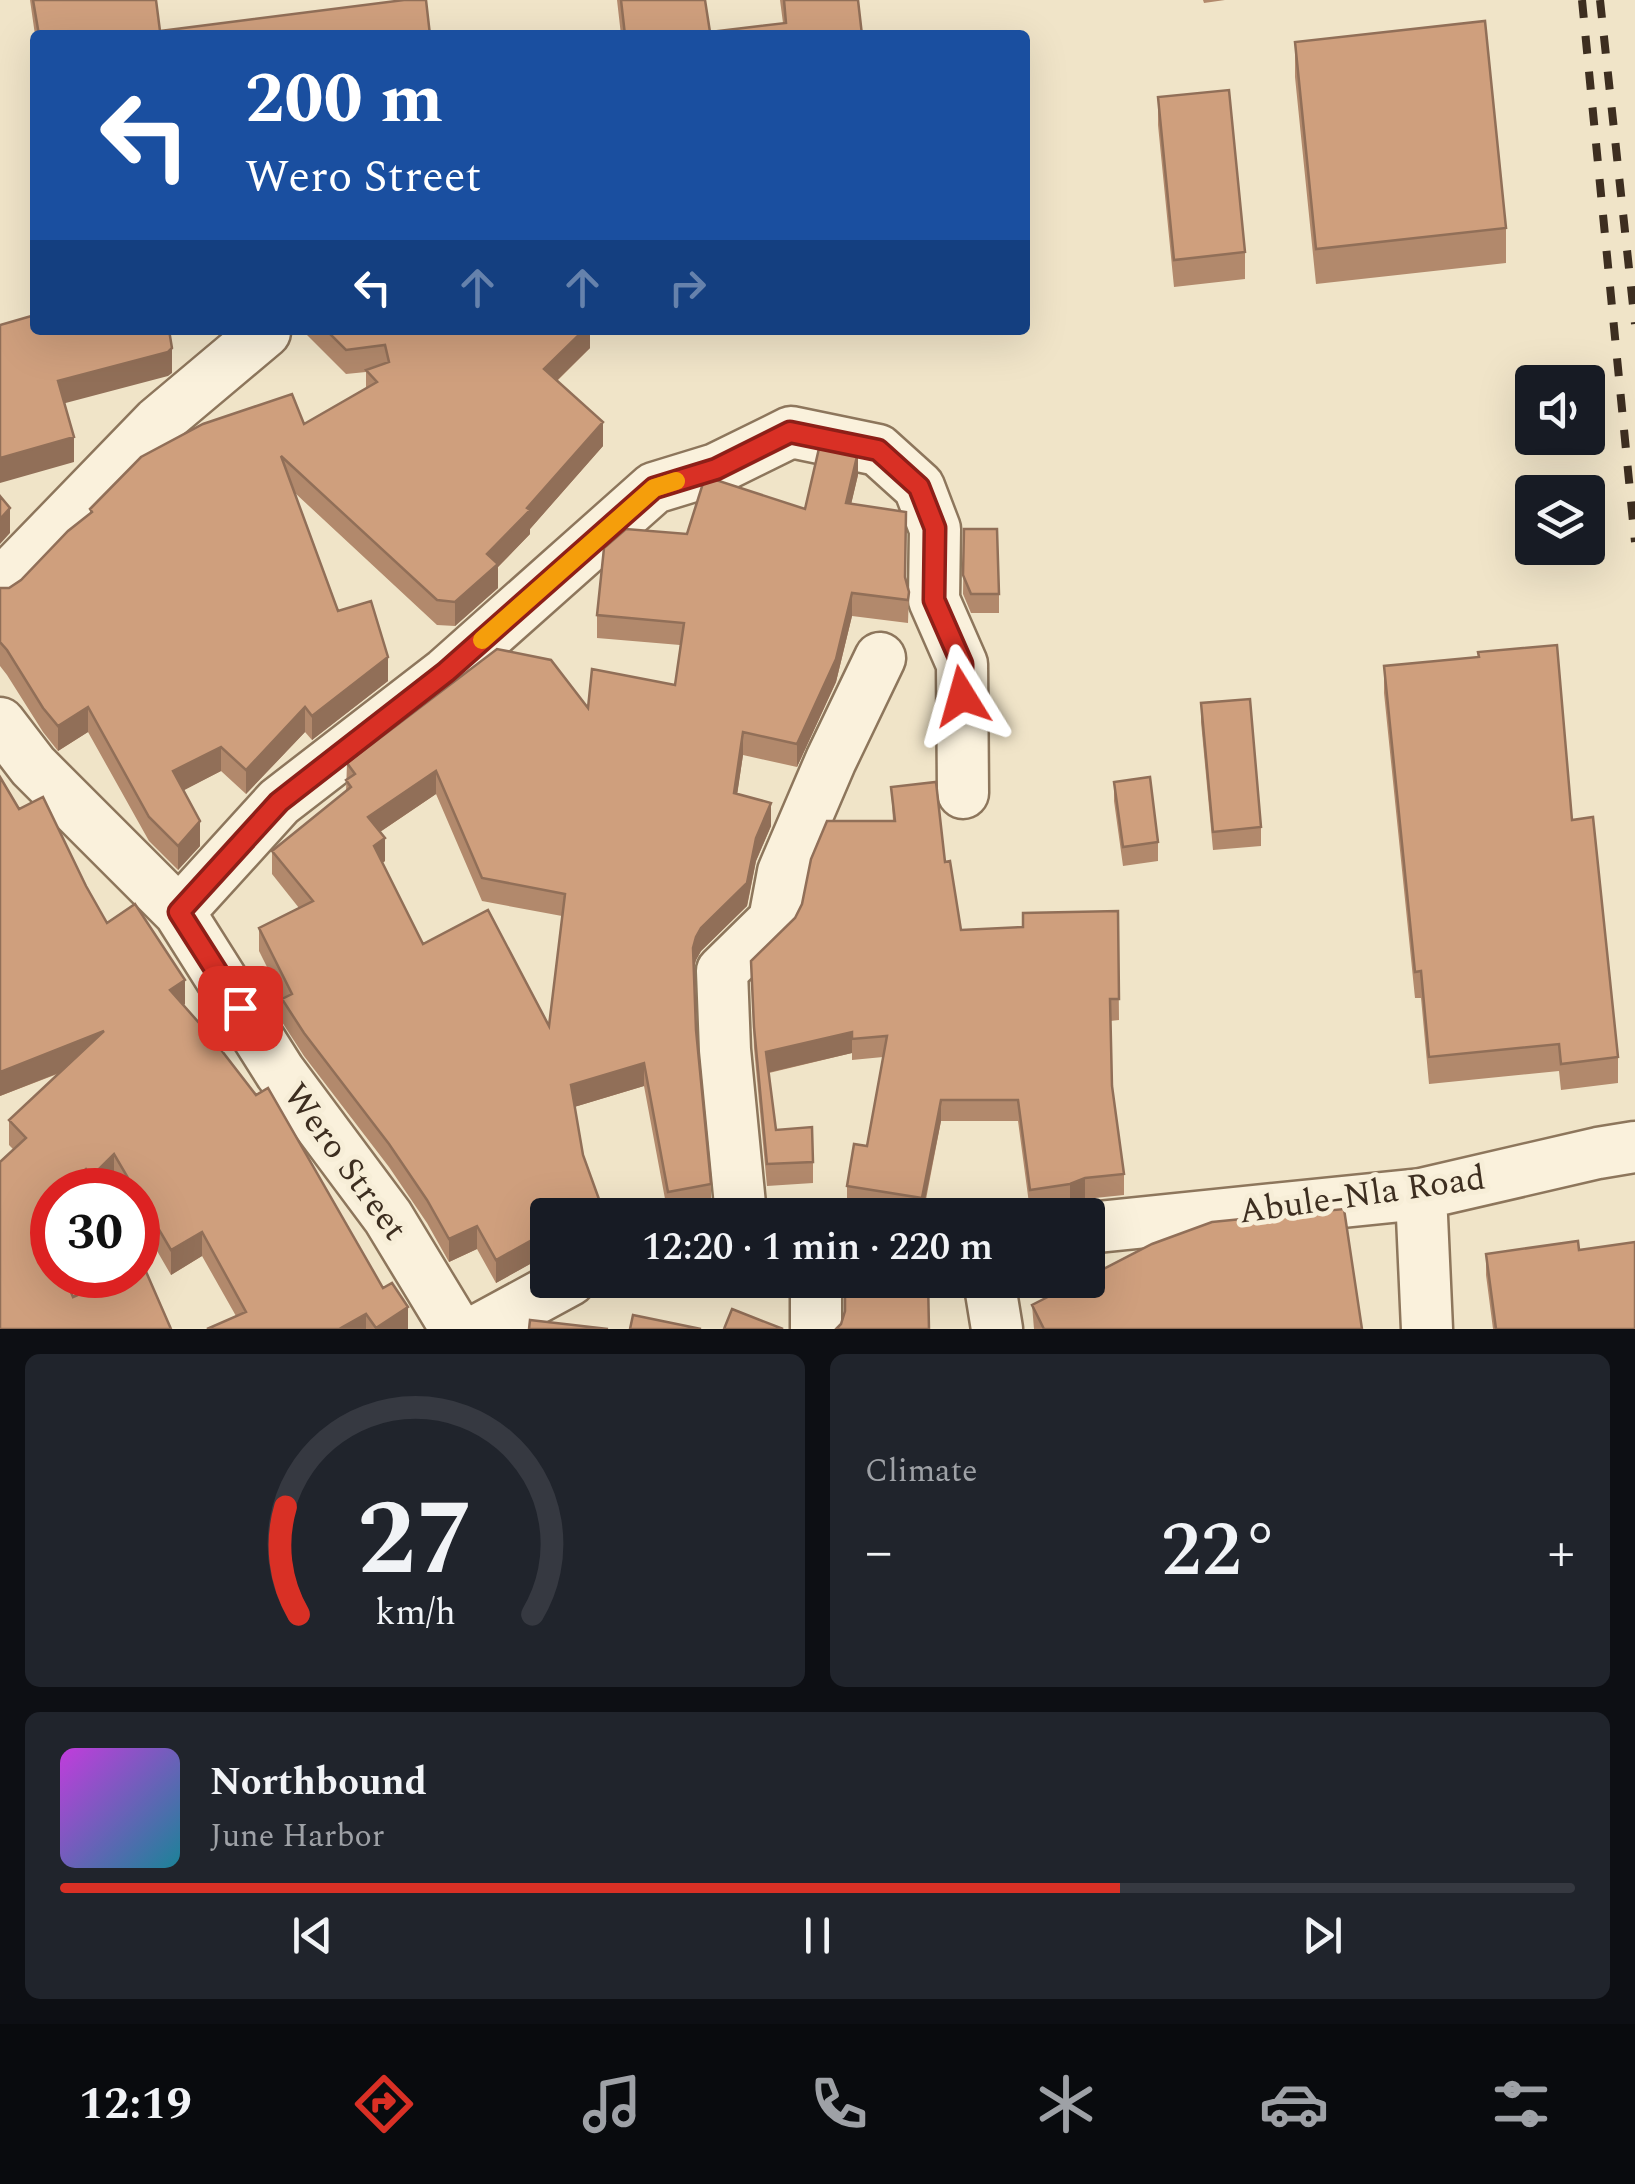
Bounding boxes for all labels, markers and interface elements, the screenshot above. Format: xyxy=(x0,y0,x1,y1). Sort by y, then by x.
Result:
text: 200 m xyxy=(245,47,443,153)
icon: left xyxy=(80,70,210,200)
text: Wero Street xyxy=(245,143,482,212)
icon: left xyxy=(345,260,400,315)
icon: ahead xyxy=(450,260,505,315)
icon: ahead xyxy=(555,260,610,315)
icon: right xyxy=(660,260,715,315)
map controls xyxy=(1515,365,1605,565)
button: sound xyxy=(1515,365,1605,455)
button: layers xyxy=(1515,475,1605,565)
position arrow xyxy=(910,644,1014,748)
pin xyxy=(198,966,283,1051)
icon: arrive xyxy=(213,981,268,1036)
street label: Wero Street xyxy=(269,1072,421,1252)
street label: Abule-Nla Road xyxy=(1235,1151,1489,1239)
speed limit sign: 30 xyxy=(30,1168,160,1298)
text: 12:20 · 1 min · 220 m xyxy=(642,1219,993,1277)
text: Climate xyxy=(865,1447,977,1496)
text: 27 xyxy=(357,1462,473,1620)
text: 22° xyxy=(1161,1495,1279,1609)
text: − xyxy=(865,1511,893,1594)
text: + xyxy=(1547,1511,1575,1594)
text: km/h xyxy=(375,1586,455,1641)
text: Northbound xyxy=(210,1754,427,1812)
text: June Harbor xyxy=(210,1812,385,1861)
icon: previous xyxy=(285,1908,340,1963)
icon: pause xyxy=(790,1908,845,1963)
icon: next xyxy=(1295,1908,1350,1963)
icon: directions xyxy=(349,2069,419,2139)
icon: music xyxy=(577,2069,647,2139)
icon: phone xyxy=(804,2069,874,2139)
icon: climate xyxy=(1031,2069,1101,2139)
icon: car xyxy=(1259,2069,1329,2139)
icon: filters xyxy=(1486,2069,1556,2139)
text: 12:19 xyxy=(79,2070,192,2139)

